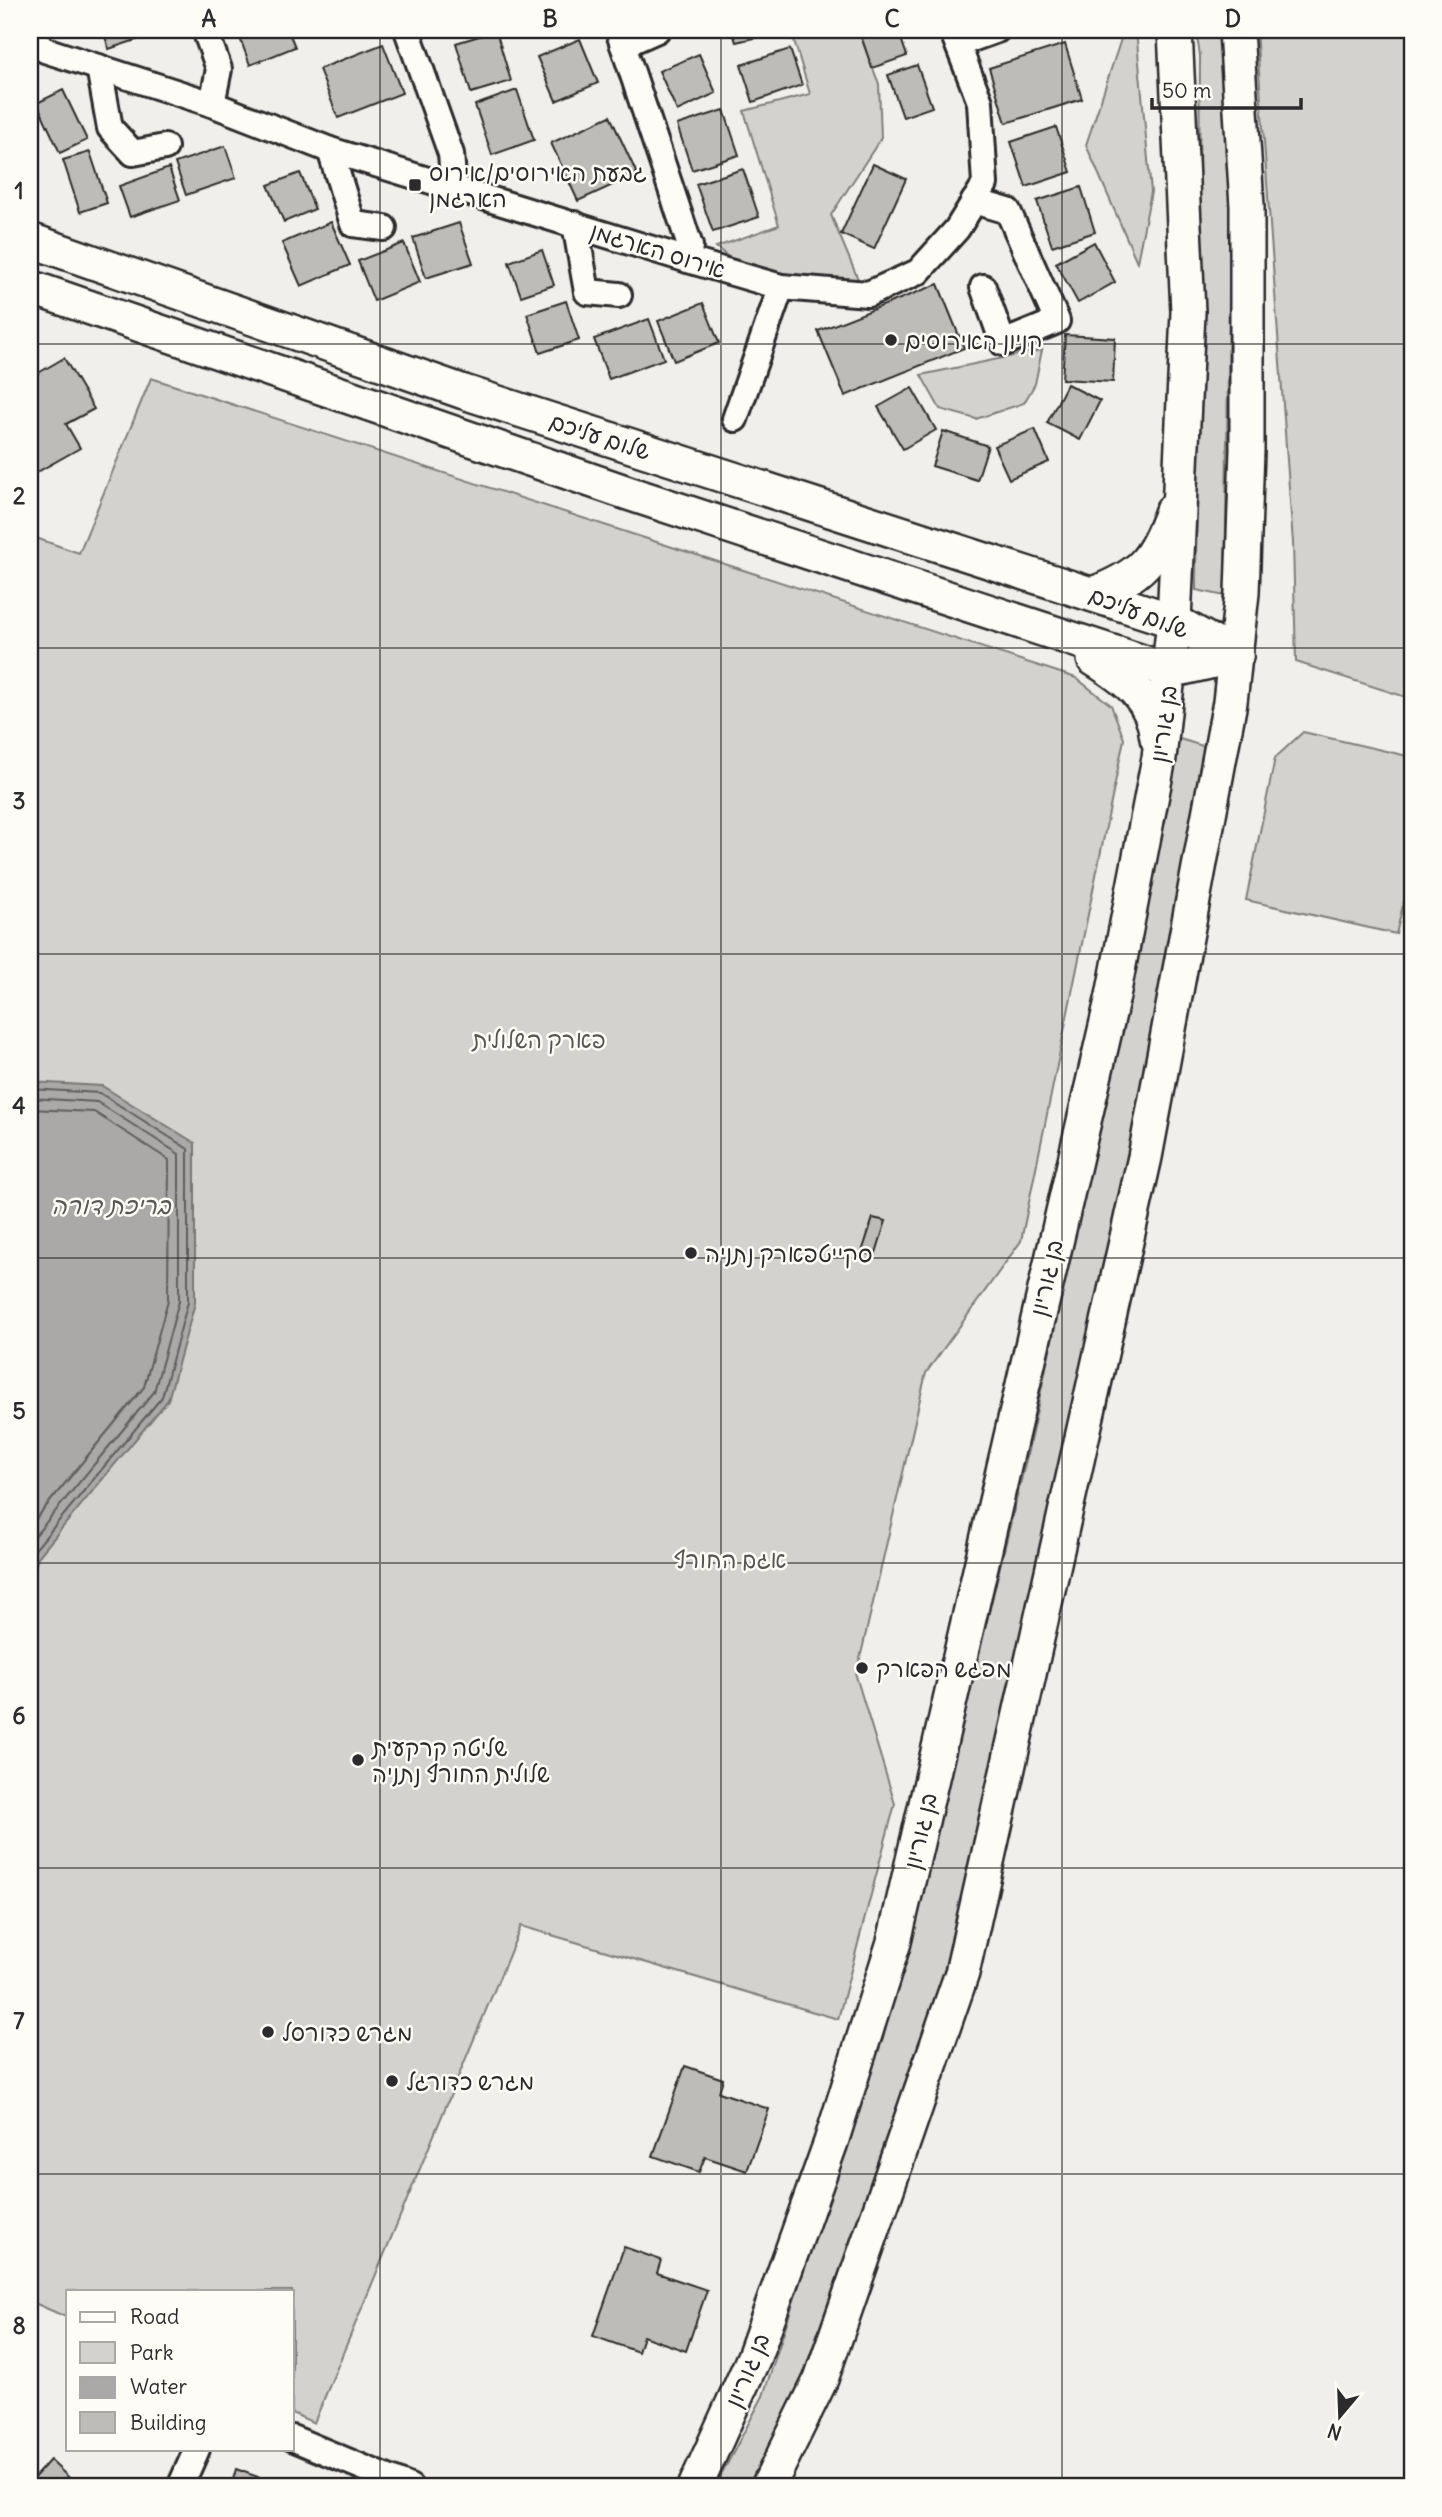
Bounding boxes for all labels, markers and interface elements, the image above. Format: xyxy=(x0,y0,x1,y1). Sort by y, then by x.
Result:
text: A xyxy=(202,4,217,33)
text: B xyxy=(542,4,558,33)
text: C xyxy=(884,4,900,33)
text: D xyxy=(1225,4,1241,33)
scale bar xyxy=(1152,66,1300,110)
text: 50 m xyxy=(1162,77,1211,104)
place label: גבעת האירוסים/אירוס הארגמן xyxy=(429,158,647,214)
text: 1 xyxy=(14,176,24,205)
marker: גבעת האירוסים/אירוס הארגמן xyxy=(407,177,423,193)
street label: אירוס הארגמן xyxy=(587,216,729,285)
place label: קניון האירוסים xyxy=(905,326,1042,356)
marker: קניון האירוסים xyxy=(883,332,899,348)
street label: שלום עליכם xyxy=(546,406,654,466)
text: 2 xyxy=(13,481,26,510)
street label: שלום עליכם xyxy=(1085,580,1193,644)
street label: בן גוריון xyxy=(1143,683,1183,765)
text: 3 xyxy=(12,786,26,815)
park label: פארק השלולית xyxy=(471,1025,606,1054)
text: 4 xyxy=(12,1091,26,1120)
water label: בריכת דורה xyxy=(51,1190,171,1220)
street label: בן גוריון xyxy=(1023,1237,1069,1319)
place label: סקייטפארק נתניה xyxy=(705,1239,873,1269)
marker: סקייטפארק נתניה xyxy=(683,1245,699,1261)
text: 5 xyxy=(12,1396,26,1425)
park label: אגם החורף xyxy=(674,1545,786,1574)
place label: מפגש הפארק xyxy=(876,1654,1012,1683)
marker: מפגש הפארק xyxy=(854,1660,870,1676)
text: 6 xyxy=(12,1701,26,1730)
place label: שליטה קרקעית שלולית החורף נתניה xyxy=(371,1733,550,1788)
marker: שליטה קרקעית שלולית החורף נתניה xyxy=(350,1752,366,1768)
street label: בן גוריון xyxy=(897,1790,943,1872)
text: 7 xyxy=(13,2006,25,2035)
place label: מגרש כדורסל xyxy=(282,2018,412,2047)
marker: מגרש כדורסל xyxy=(260,2024,276,2040)
place label: מגרש כדורגל xyxy=(406,2067,534,2096)
marker: מגרש כדורגל xyxy=(384,2073,400,2089)
legend xyxy=(66,2290,294,2450)
text: Road xyxy=(130,2303,179,2330)
text: 8 xyxy=(12,2311,26,2340)
street label: בן גוריון xyxy=(718,2328,776,2412)
text: Park xyxy=(130,2339,173,2366)
text: Water xyxy=(130,2373,188,2400)
north arrow xyxy=(1306,2380,1376,2450)
text: Building xyxy=(130,2409,206,2436)
text: N xyxy=(1324,2419,1345,2446)

